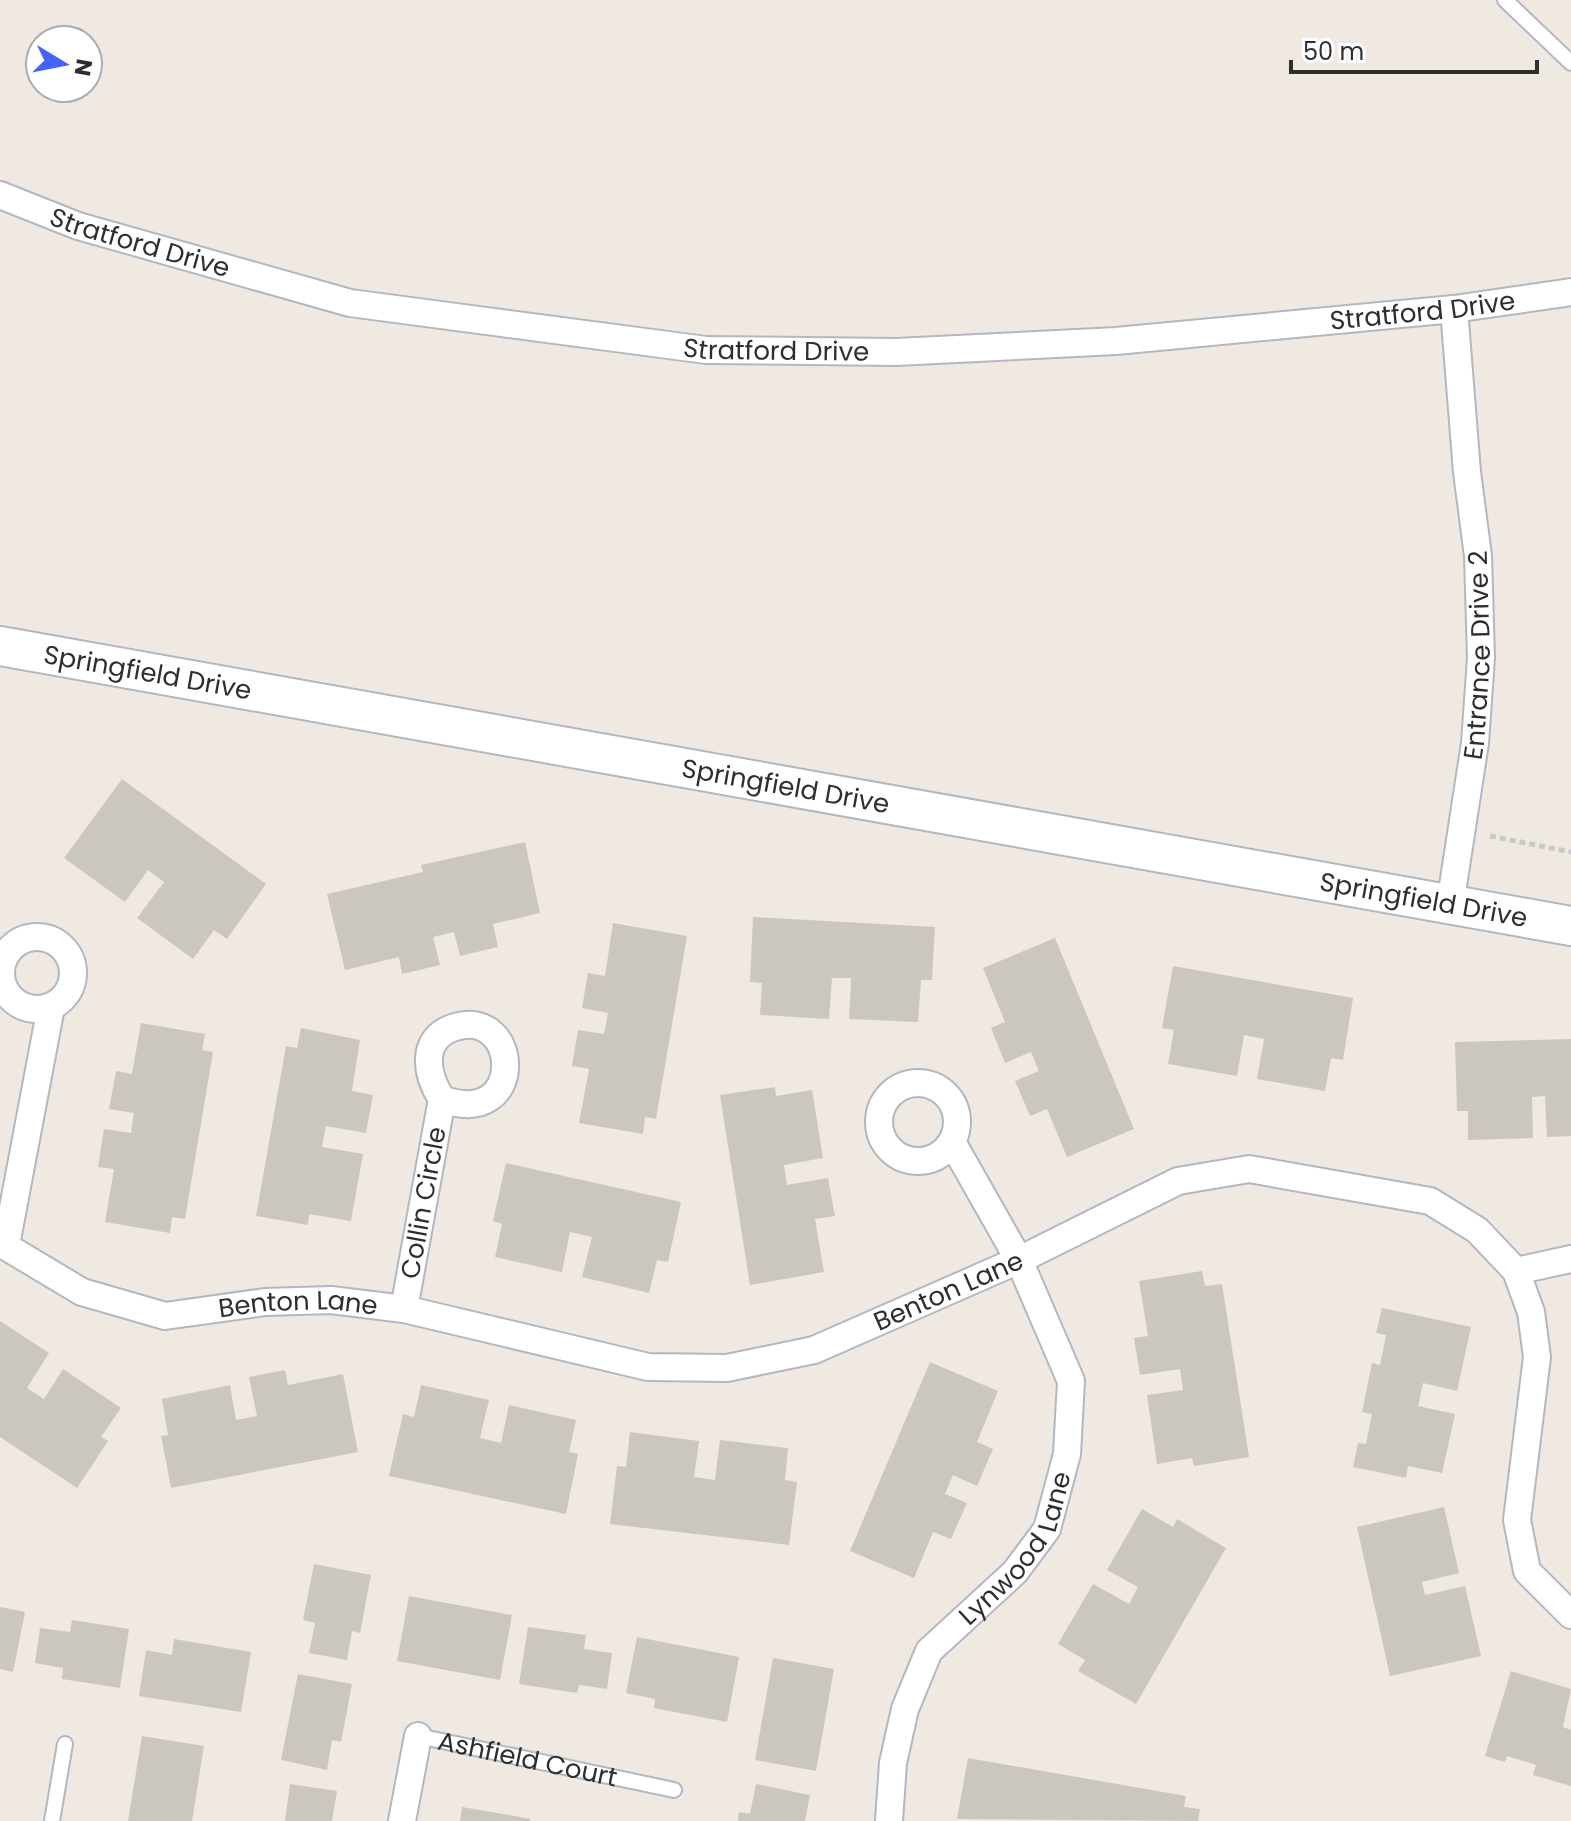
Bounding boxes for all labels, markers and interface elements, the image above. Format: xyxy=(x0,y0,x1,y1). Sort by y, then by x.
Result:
north arrow xyxy=(24,24,104,104)
scale bar xyxy=(1291,24,1537,74)
text: 50 m xyxy=(1303,35,1364,68)
text: N xyxy=(67,57,100,78)
street label: Stratford Drive xyxy=(44,199,234,286)
street label: Stratford Drive xyxy=(1328,282,1518,339)
street label: Stratford Drive xyxy=(681,329,870,370)
street label: Entrance Drive 2 xyxy=(1455,550,1499,762)
street label: Springfield Drive xyxy=(41,636,254,709)
street label: Springfield Drive xyxy=(679,750,892,822)
street label: Springfield Drive xyxy=(1317,864,1530,936)
street label: Collin Circle xyxy=(392,1124,455,1282)
street label: Benton Lane xyxy=(868,1242,1029,1340)
street label: Benton Lane xyxy=(216,1282,380,1326)
street label: Lynwood Lane xyxy=(951,1467,1080,1633)
street label: Ashfield Court xyxy=(435,1723,620,1796)

